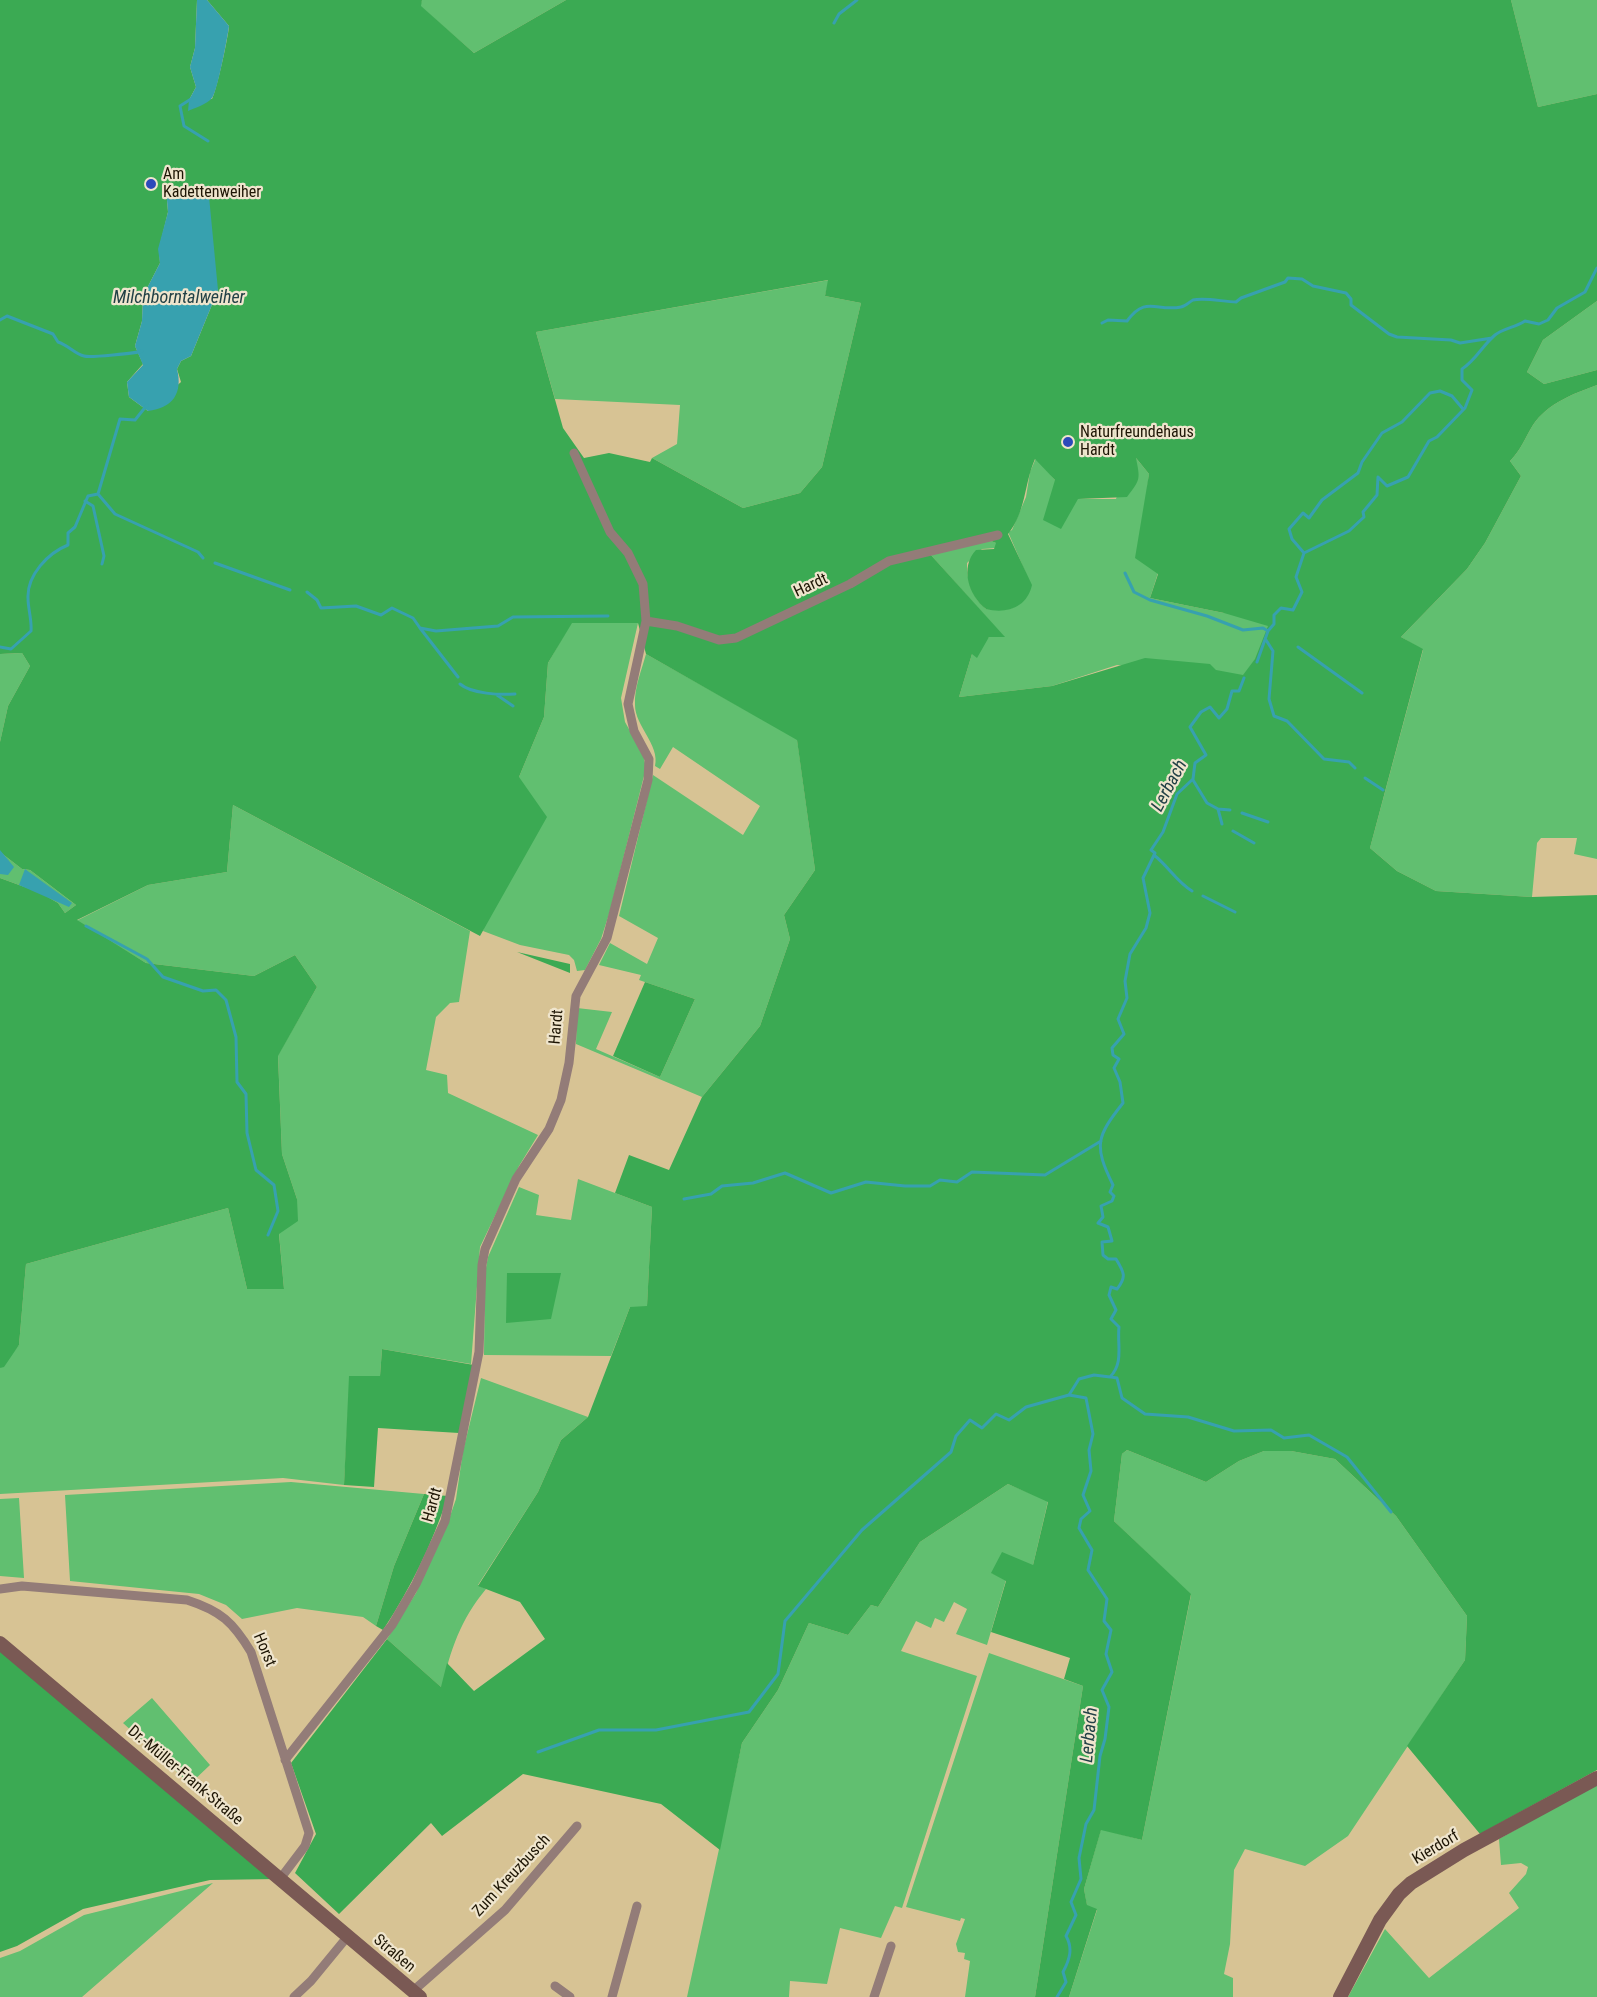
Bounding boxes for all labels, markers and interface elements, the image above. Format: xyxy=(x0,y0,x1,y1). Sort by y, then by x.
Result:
place label: Am Kadettenweiher xyxy=(163,165,261,203)
marker: Am Kadettenweiher xyxy=(144,177,158,191)
water label: Milchborntalweiher xyxy=(113,287,245,309)
place label: Naturfreundehaus Hardt xyxy=(1080,423,1194,461)
marker: Naturfreundehaus Hardt xyxy=(1061,435,1075,449)
street label: Hardt xyxy=(791,570,831,602)
water label: Lerbach xyxy=(1147,757,1193,815)
street label: Hardt xyxy=(546,1009,568,1045)
street label: Hardt xyxy=(419,1486,447,1524)
street label: Horst xyxy=(248,1630,280,1670)
water label: Lerbach xyxy=(1077,1707,1103,1763)
street label: Dr.-Müller-Frank-Straße xyxy=(123,1722,247,1830)
street label: Kierdorf xyxy=(1409,1827,1463,1869)
street label: Zum Kreuzbusch xyxy=(469,1831,555,1921)
street label: Straßen xyxy=(369,1931,419,1977)

